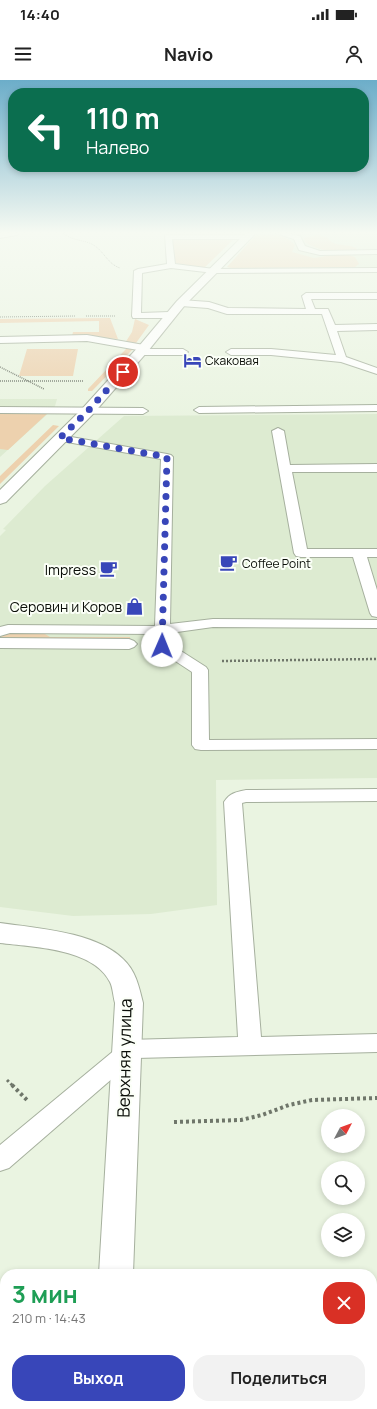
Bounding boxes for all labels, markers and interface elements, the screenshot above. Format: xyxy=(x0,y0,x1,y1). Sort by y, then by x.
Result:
text: 14:40 xyxy=(20,4,60,25)
text: Navio xyxy=(164,42,213,66)
icon: menu xyxy=(12,43,34,65)
icon: person xyxy=(343,43,365,65)
text: 110 m xyxy=(86,99,160,137)
icon: left xyxy=(20,104,72,156)
text: Налево xyxy=(86,135,150,159)
hotel icon: Скаковая xyxy=(182,350,202,370)
place label: Скаковая xyxy=(205,352,259,369)
pin xyxy=(106,355,140,389)
icon: arrive xyxy=(112,361,134,383)
cafe icon: Coffee Point xyxy=(219,553,239,573)
place label: Coffee Point xyxy=(242,555,311,572)
cafe icon: Impress xyxy=(99,559,119,579)
place label: Impress xyxy=(45,560,96,579)
shop icon: Серовин и Коров xyxy=(125,596,145,616)
place label: Серовин и Коров xyxy=(10,597,122,616)
position arrow xyxy=(141,625,183,667)
street label: Верхняя улица xyxy=(111,998,137,1118)
north arrow xyxy=(321,1109,365,1153)
map controls xyxy=(321,1109,365,1257)
button: search xyxy=(321,1161,365,1205)
button: layers xyxy=(321,1213,365,1257)
text: 3 мин xyxy=(12,1277,78,1310)
button: close xyxy=(323,1282,365,1324)
text: 210 m · 14:43 xyxy=(12,1309,86,1327)
button: Выход xyxy=(12,1355,185,1401)
button: Поделиться xyxy=(193,1355,365,1401)

